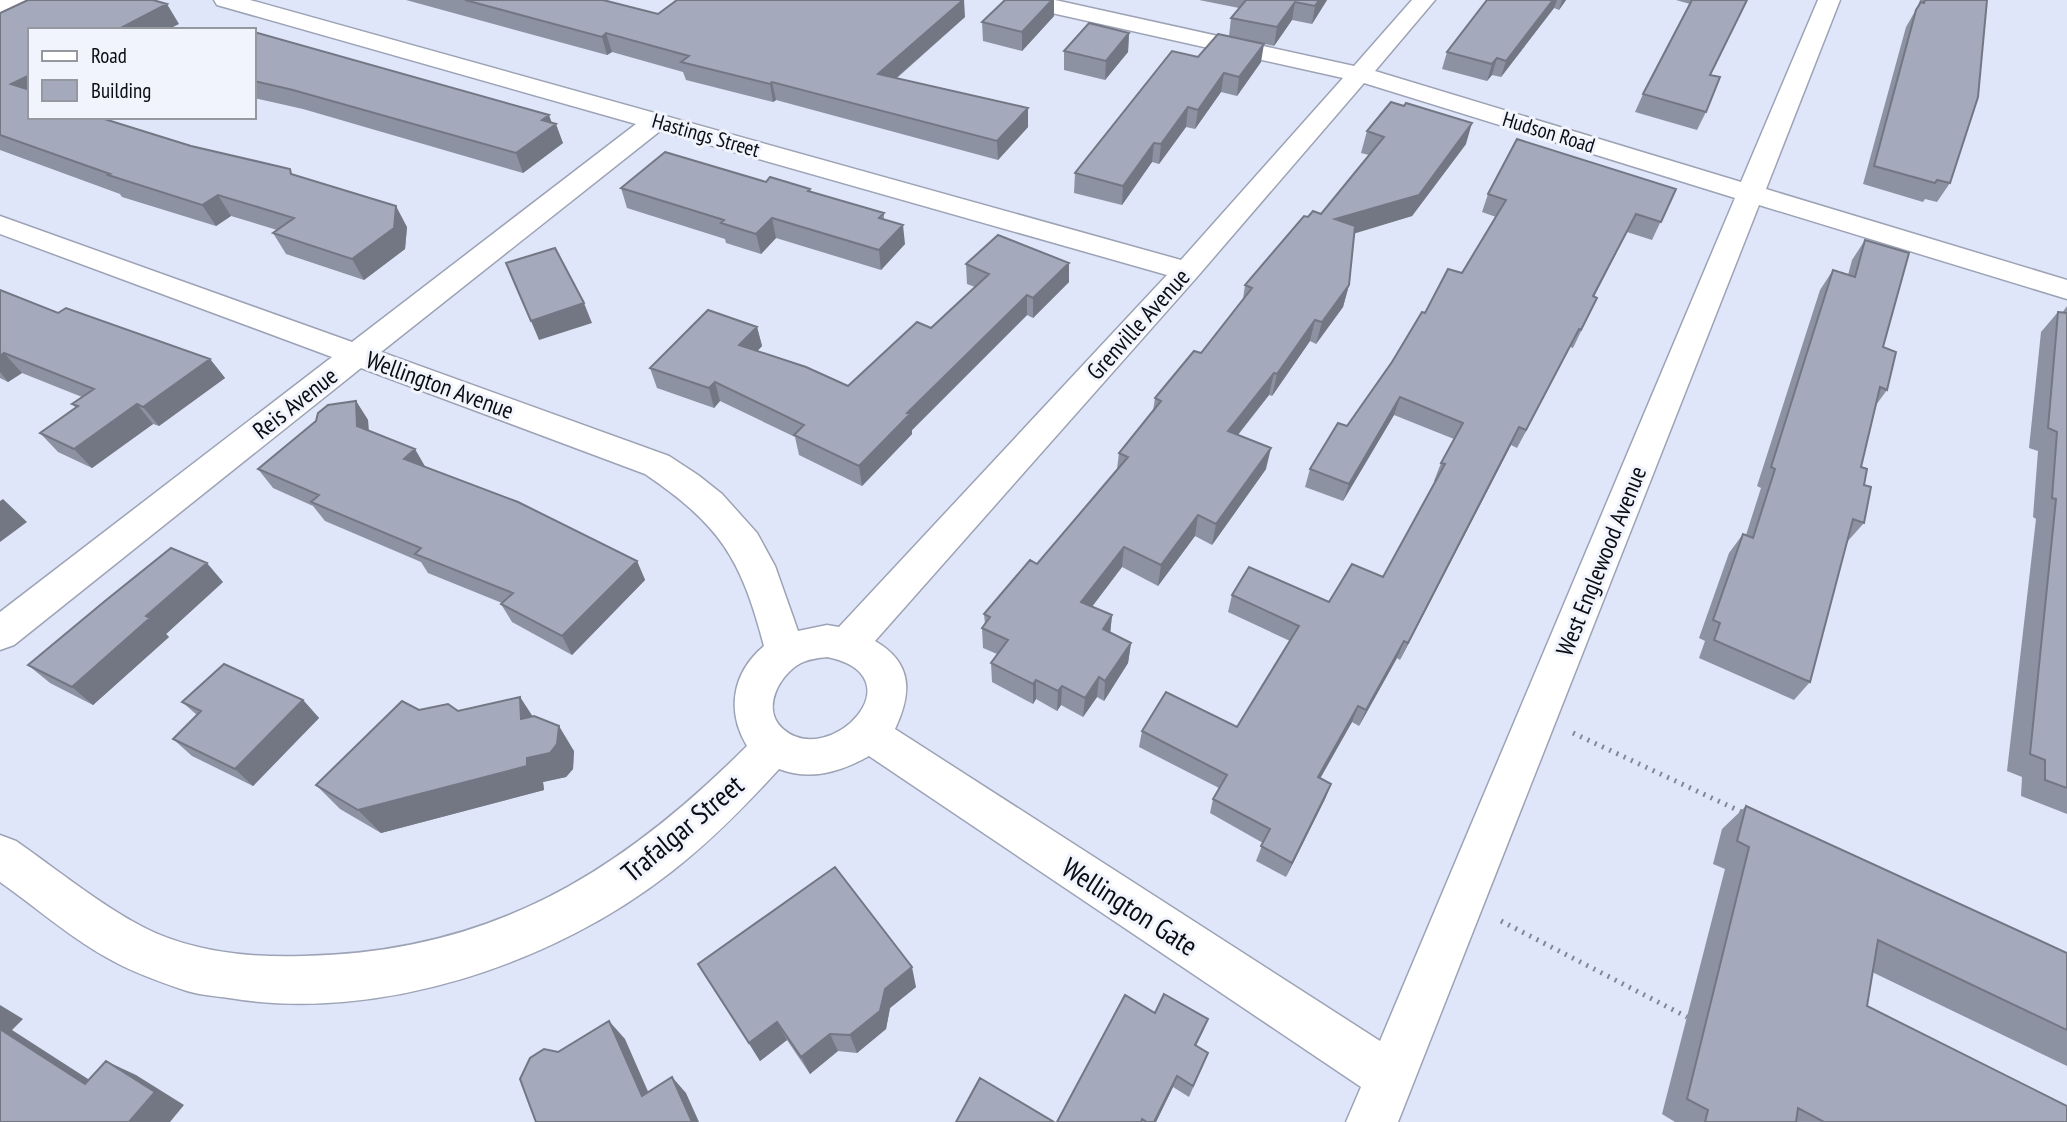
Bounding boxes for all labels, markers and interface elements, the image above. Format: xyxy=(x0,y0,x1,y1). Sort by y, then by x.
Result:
legend xyxy=(28,28,256,119)
text: Road xyxy=(91,42,127,69)
text: Building xyxy=(91,77,151,104)
street label: Hudson Road xyxy=(1500,105,1598,159)
street label: Hastings Street xyxy=(649,107,763,163)
street label: Grenville Avenue xyxy=(1080,262,1196,386)
street label: Wellington Avenue xyxy=(362,344,518,426)
street label: Reis Avenue xyxy=(246,360,344,446)
street label: West Englewood Avenue xyxy=(1549,462,1653,660)
street label: Trafalgar Street xyxy=(613,766,751,890)
street label: Wellington Gate xyxy=(1055,848,1205,964)

